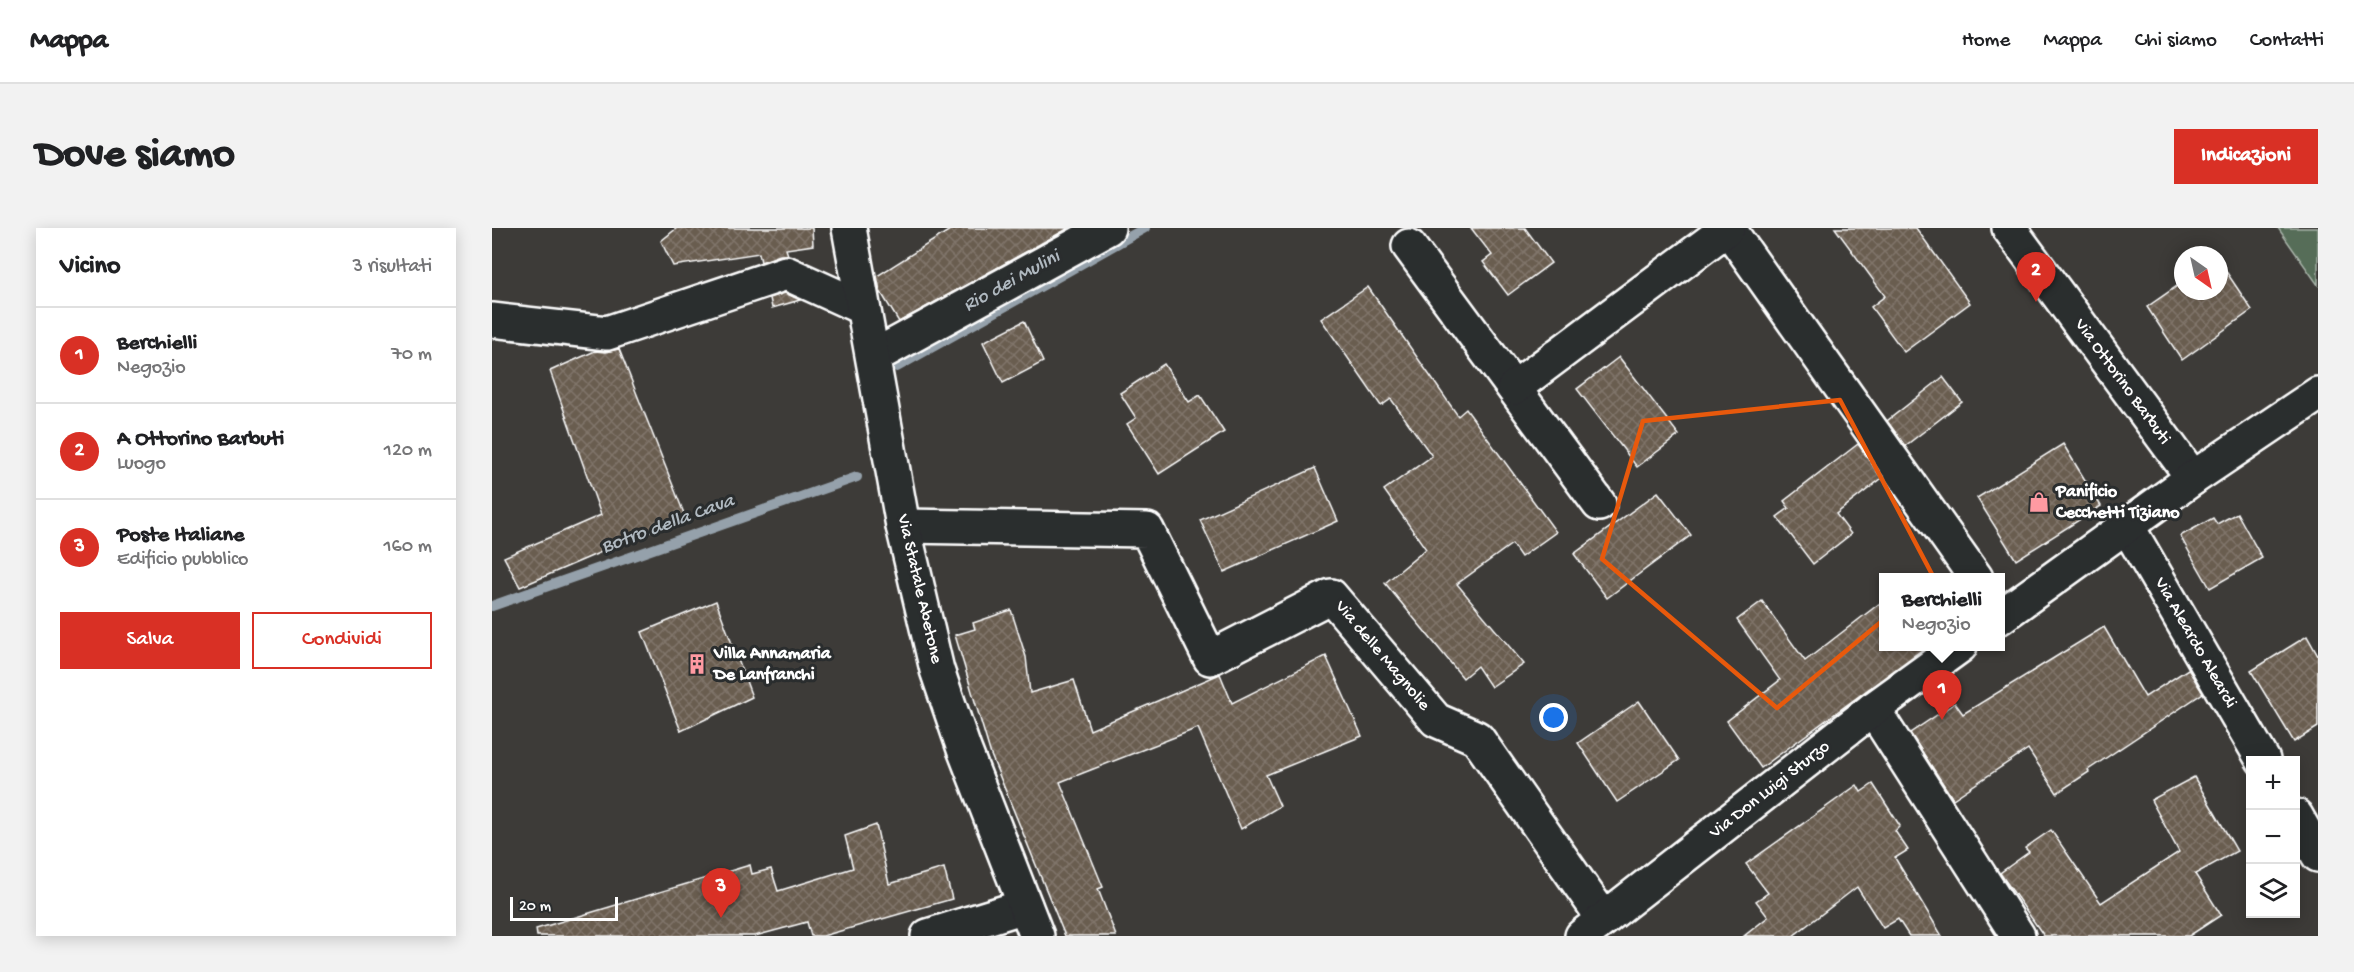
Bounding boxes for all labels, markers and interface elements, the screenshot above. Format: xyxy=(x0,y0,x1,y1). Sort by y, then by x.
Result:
text: Mappa xyxy=(30,25,108,58)
text: Home xyxy=(1962,29,2010,54)
text: Mappa xyxy=(2043,29,2102,54)
text: Chi siamo xyxy=(2135,29,2217,54)
text: Contatti xyxy=(2250,29,2324,54)
button: Indicazioni xyxy=(2174,129,2318,184)
text: Dove siamo xyxy=(36,132,235,181)
water label: Rio dei Mulini xyxy=(960,245,1067,318)
north arrow xyxy=(2174,246,2228,300)
text: Vicino xyxy=(60,252,120,283)
pin: 2 xyxy=(2016,253,2056,302)
text: 3 risultati xyxy=(353,256,432,279)
street label: Via Ottorino Barbuti xyxy=(2069,314,2175,449)
text: Berchielli xyxy=(117,331,197,357)
text: 1 xyxy=(75,344,84,367)
text: 70 m xyxy=(391,344,432,367)
text: Negozio xyxy=(117,357,186,380)
text: A Ottorino Barbuti xyxy=(117,427,284,453)
text: 2 xyxy=(75,440,84,463)
text: 120 m xyxy=(384,440,432,463)
text: Luogo xyxy=(117,453,166,476)
place label: Panificio Cecchetti Tiziano xyxy=(2055,482,2180,524)
water label: Botro della Cava xyxy=(599,490,739,560)
shop icon: Panificio Cecchetti Tiziano xyxy=(2027,490,2051,514)
street label: Via Statale Abetone xyxy=(891,511,947,666)
text: Poste Italiane xyxy=(117,523,244,549)
text: 3 xyxy=(74,536,85,559)
text: 160 m xyxy=(383,536,432,559)
text: Edificio pubblico xyxy=(117,549,248,572)
popup xyxy=(1879,573,2005,651)
street label: Via Aleardo Aleardi xyxy=(2149,573,2241,712)
text: Berchielli xyxy=(1902,588,1982,614)
street label: Via delle Magnolie xyxy=(1329,596,1435,716)
button: Salva xyxy=(60,612,240,669)
button: Condividi xyxy=(252,612,432,669)
text: Negozio xyxy=(1902,614,1971,637)
place label: Villa Annamaria De Lanfranchi xyxy=(712,644,832,686)
building icon: Villa Annamaria De Lanfranchi xyxy=(685,652,709,676)
pin: 1 xyxy=(1922,670,1962,720)
your location xyxy=(1539,703,1568,732)
street label: Via Don Luigi Sturzo xyxy=(1705,736,1834,844)
map controls xyxy=(2246,756,2300,918)
button: + xyxy=(2246,756,2300,810)
button: − xyxy=(2246,810,2300,864)
button: layers xyxy=(2246,864,2300,918)
pin: 3 xyxy=(702,868,740,918)
scale bar xyxy=(510,894,618,922)
text: 20 m xyxy=(519,898,551,917)

